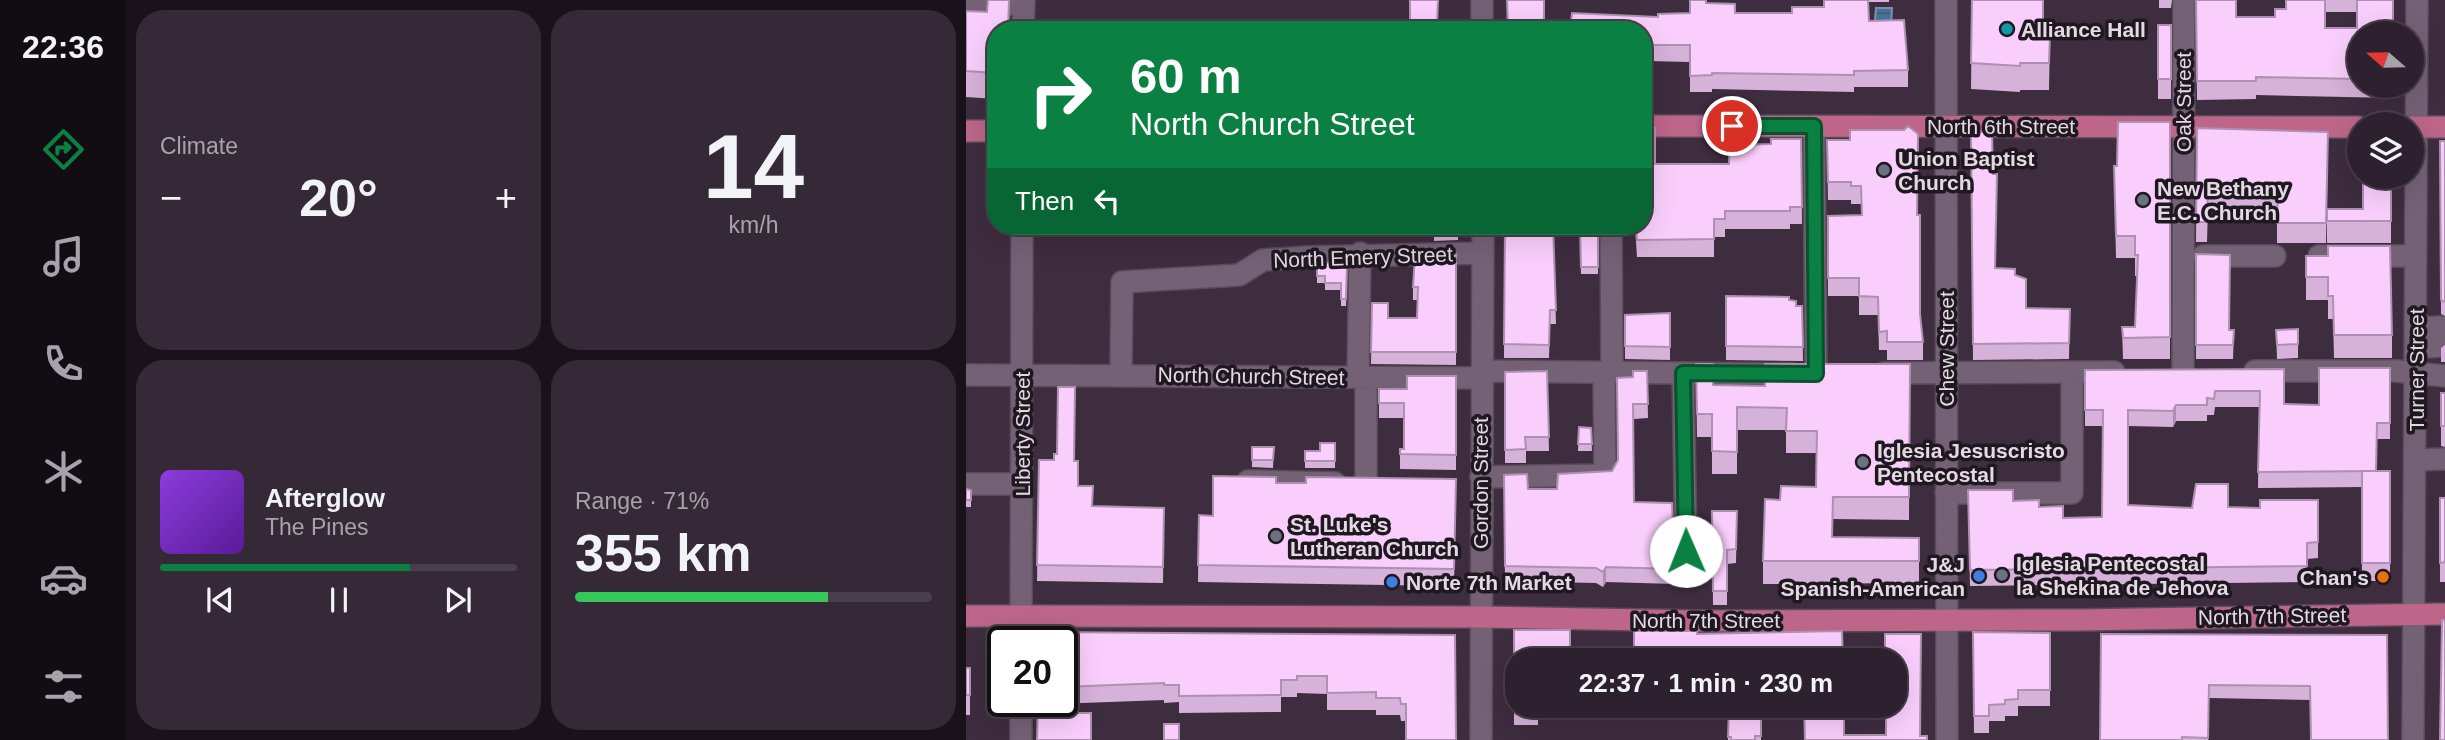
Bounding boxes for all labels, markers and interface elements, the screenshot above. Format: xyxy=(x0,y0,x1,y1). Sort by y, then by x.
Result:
place label: Alliance Hall xyxy=(2021,18,2146,41)
marker: Alliance Hall xyxy=(1999,21,2015,37)
north arrow xyxy=(2347,21,2424,98)
map controls xyxy=(2347,21,2424,189)
text: 22:36 xyxy=(22,29,104,65)
icon: right xyxy=(1015,49,1106,140)
text: 60 m xyxy=(1130,49,1242,103)
street label: Oak Street xyxy=(2172,52,2195,152)
pin xyxy=(1702,96,1762,156)
text: North Church Street xyxy=(1130,106,1415,142)
icon: arrive xyxy=(1713,107,1751,145)
button: layers xyxy=(2347,112,2424,189)
street label: North 6th Street xyxy=(1927,115,2075,138)
text: 14 xyxy=(703,116,804,217)
icon: directions xyxy=(39,125,88,174)
text: Climate xyxy=(160,133,238,159)
place label: Union Baptist Church xyxy=(1898,147,2035,194)
marker: Union Baptist Church xyxy=(1876,162,1892,178)
text: 20° xyxy=(299,169,378,227)
text: − xyxy=(160,177,182,219)
text: + xyxy=(495,177,517,219)
place label: New Bethany E.C. Church xyxy=(2157,177,2289,224)
icon: left xyxy=(1088,182,1126,220)
text: Then xyxy=(1015,186,1074,216)
marker: New Bethany E.C. Church xyxy=(2135,192,2151,208)
text: km/h xyxy=(729,212,778,238)
icon: music xyxy=(39,232,88,281)
street label: North Emery Street xyxy=(1273,242,1453,272)
street label: Chew Street xyxy=(1935,291,1958,407)
street label: Turner Street xyxy=(2405,308,2428,431)
icon: phone xyxy=(39,339,88,388)
street label: North Church Street xyxy=(1157,363,1345,389)
street label: Liberty Street xyxy=(1011,371,1034,496)
street label: Gordon Street xyxy=(1469,417,1492,549)
place label: Iglesia Jesuscristo Pentecostal xyxy=(1877,439,2065,486)
icon: climate xyxy=(39,447,88,496)
marker: Iglesia Jesuscristo Pentecostal xyxy=(1855,454,1871,470)
text: Afterglow xyxy=(265,483,385,513)
text: Range · 71% xyxy=(575,488,709,514)
place label: St. Luke's Lutheran Church xyxy=(1290,513,1459,560)
text: The Pines xyxy=(265,514,369,540)
position arrow xyxy=(1649,514,1723,588)
text: 355 km xyxy=(575,524,751,582)
marker: St. Luke's Lutheran Church xyxy=(1268,528,1284,544)
place label: Iglesia Pentecostal la Shekina de Jehova xyxy=(2016,552,2229,599)
place label: J&J Spanish-American xyxy=(1781,553,1965,600)
icon: car xyxy=(39,554,88,603)
place label: Chan's xyxy=(2300,566,2369,589)
marker: Iglesia Pentecostal la Shekina de Jehova xyxy=(1994,567,2010,583)
marker: J&J Spanish-American xyxy=(1971,568,1987,584)
marker: Chan's xyxy=(2375,569,2391,585)
place label: Norte 7th Market xyxy=(1406,571,1572,594)
marker: Norte 7th Market xyxy=(1384,574,1400,590)
icon: previous xyxy=(201,581,239,619)
icon: pause xyxy=(320,581,358,619)
icon: next xyxy=(439,581,477,619)
street label: North 7th Street xyxy=(2198,603,2346,629)
street label: North 7th Street xyxy=(1632,609,1780,632)
speed limit sign: 20 xyxy=(987,626,1078,717)
icon: filters xyxy=(39,662,88,711)
text: 22:37 · 1 min · 230 m xyxy=(1579,668,1833,698)

